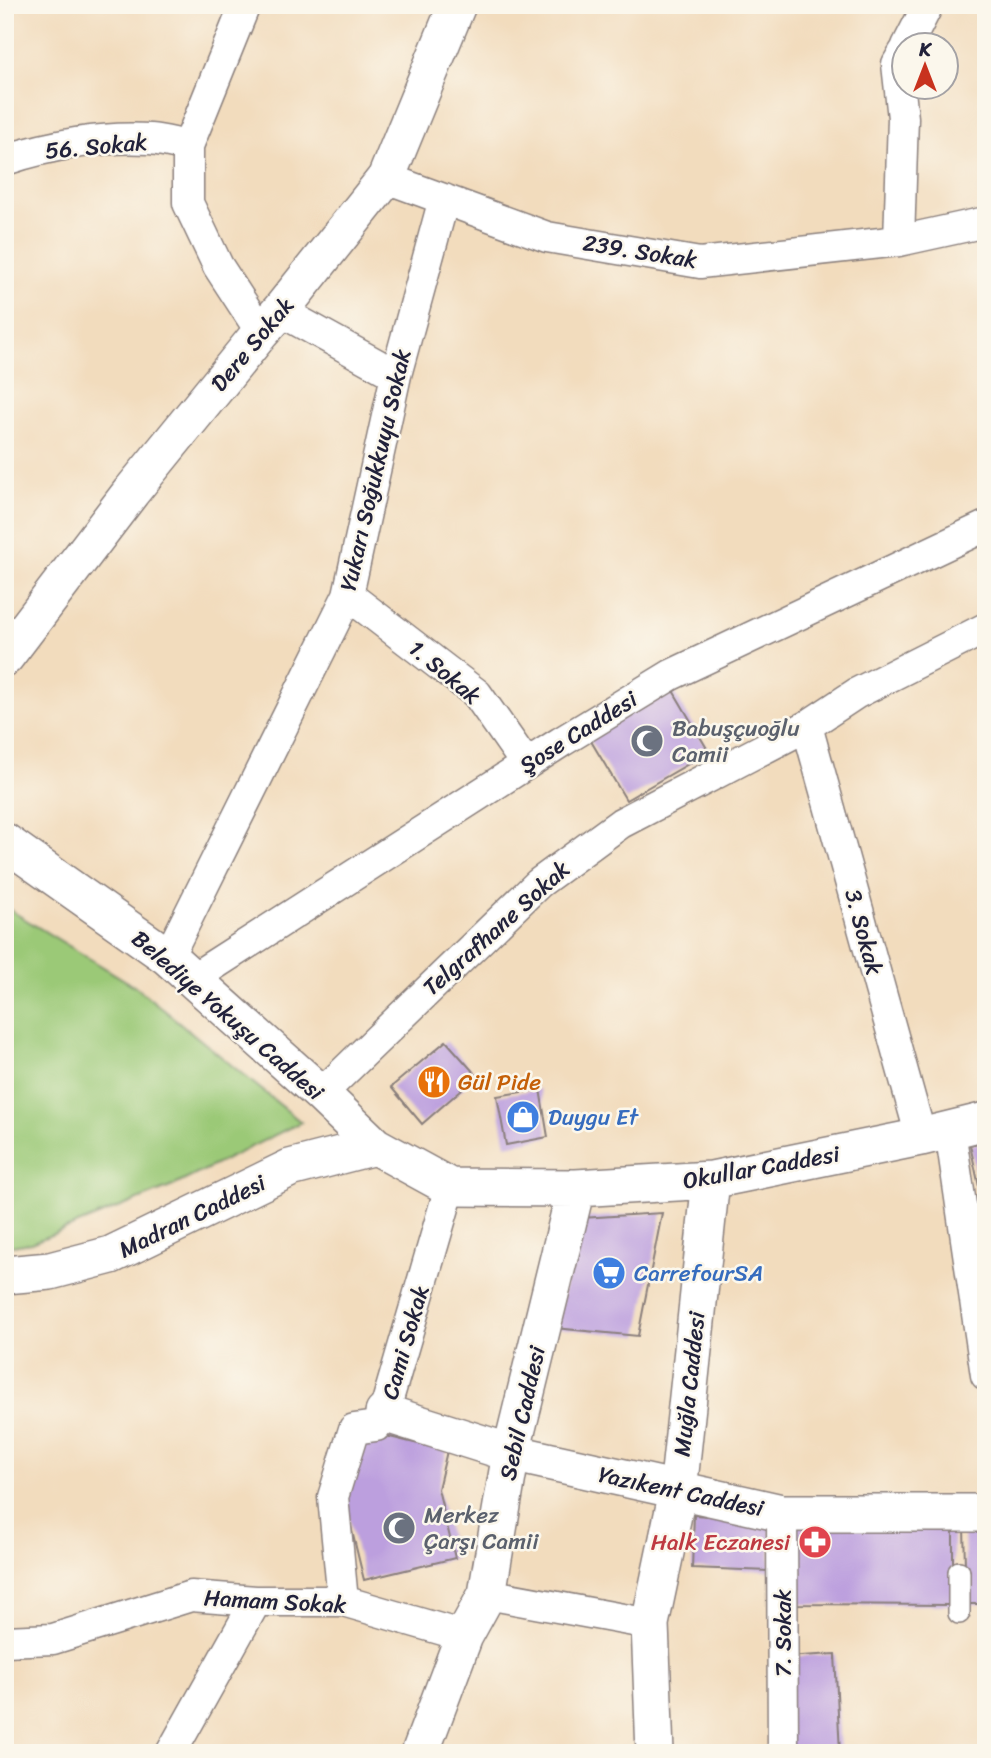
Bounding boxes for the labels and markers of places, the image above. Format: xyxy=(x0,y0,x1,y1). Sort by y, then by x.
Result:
place label: Babuşçuoğlu Camii xyxy=(672,708,800,775)
mosque icon: Babuşçuoğlu Camii xyxy=(628,722,666,760)
place label: Gül Pide xyxy=(458,1062,541,1103)
restaurant icon: Gül Pide xyxy=(415,1063,453,1101)
place label: Duygu Et xyxy=(548,1097,640,1138)
shop icon: Duygu Et xyxy=(504,1098,542,1136)
place label: CarrefourSA xyxy=(634,1253,763,1294)
supermarket icon: CarrefourSA xyxy=(590,1254,628,1292)
place label: Merkez Çarşı Camii xyxy=(424,1495,539,1562)
mosque icon: Merkez Çarşı Camii xyxy=(380,1509,418,1547)
place label: Halk Eczanesi xyxy=(651,1522,791,1563)
pharmacy icon: Halk Eczanesi xyxy=(796,1523,834,1561)

